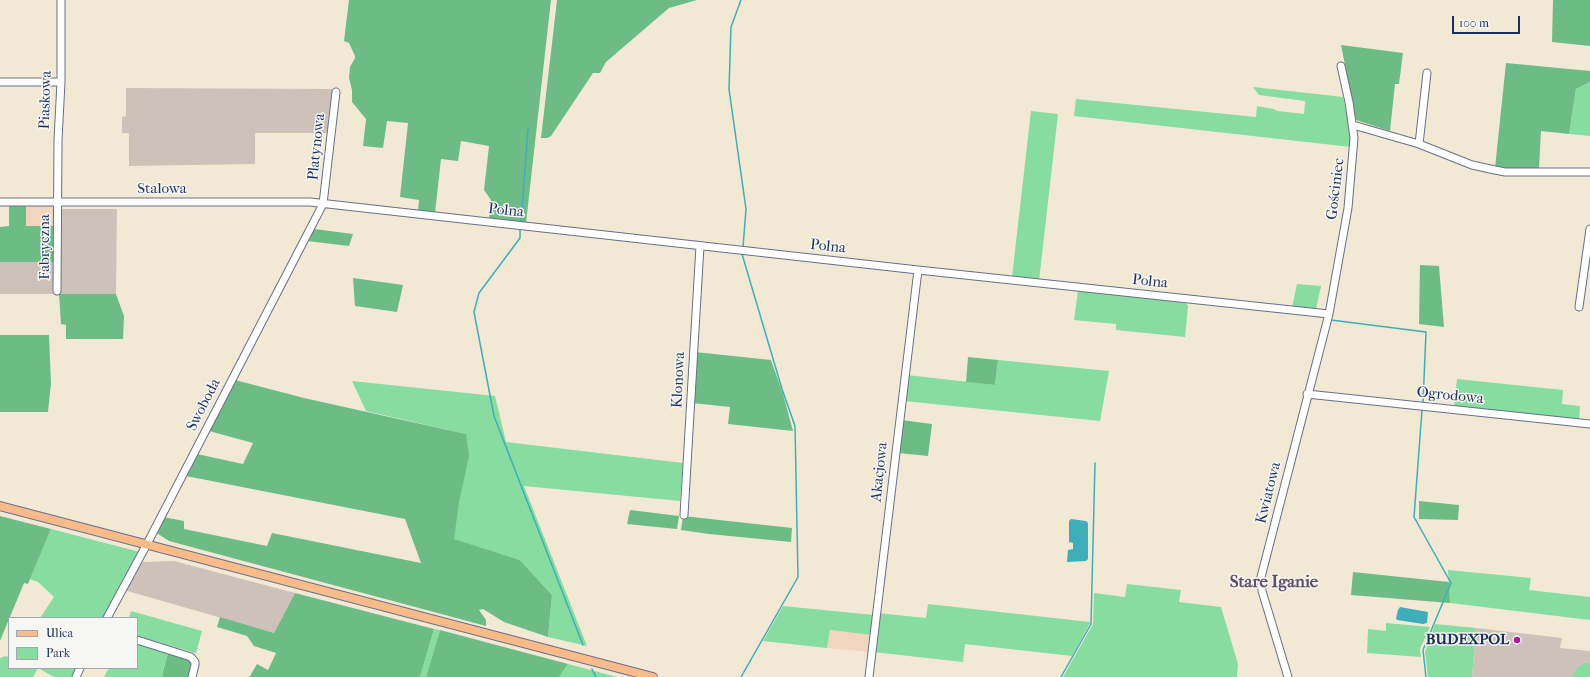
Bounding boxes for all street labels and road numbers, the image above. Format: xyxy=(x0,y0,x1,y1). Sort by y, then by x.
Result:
street label: Piaskowa xyxy=(36,70,56,130)
street label: Platynowa xyxy=(305,113,329,181)
street label: Gościniec xyxy=(1323,157,1349,221)
street label: Stalowa xyxy=(137,180,187,198)
street label: Polna xyxy=(487,200,525,222)
street label: Fabryczna xyxy=(36,214,54,280)
street label: Polna xyxy=(809,236,847,258)
street label: Polna xyxy=(1131,271,1169,293)
street label: Klonowa xyxy=(669,351,689,409)
street label: Swoboda xyxy=(183,376,225,434)
street label: Ogrodowa xyxy=(1416,384,1484,408)
street label: Akacjowa xyxy=(868,441,892,503)
street label: Kwiatowa xyxy=(1253,460,1285,526)

